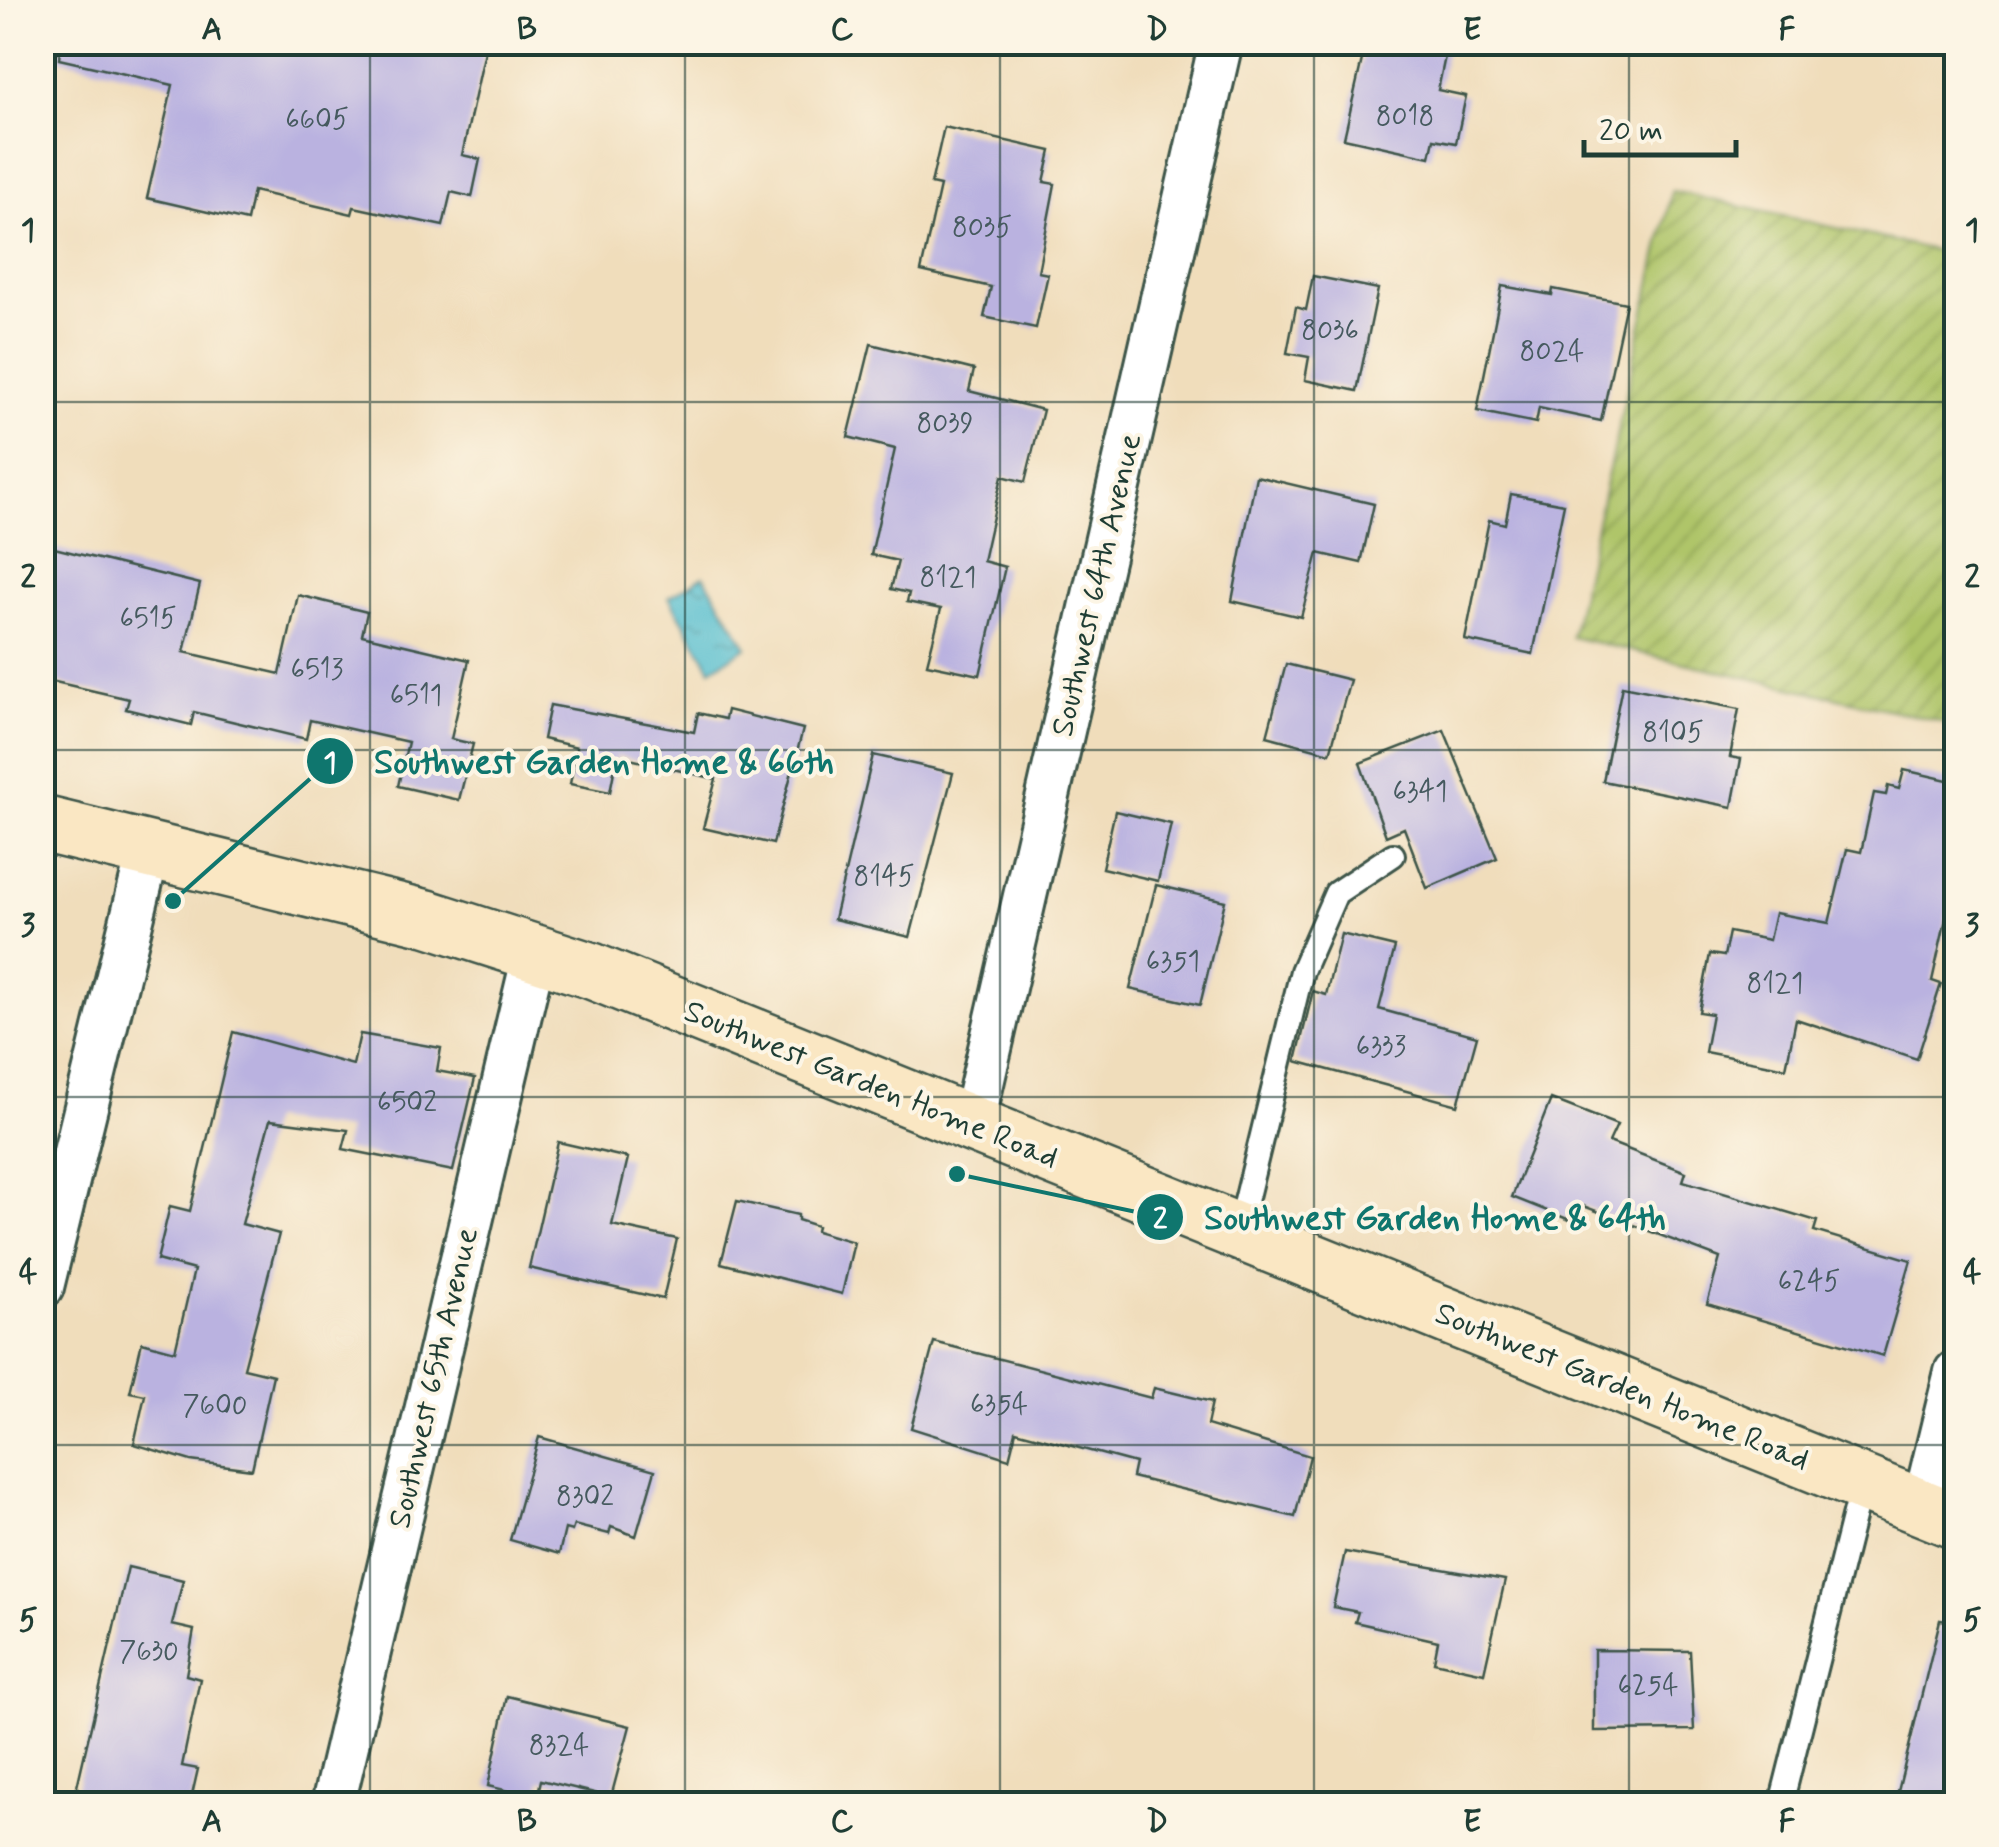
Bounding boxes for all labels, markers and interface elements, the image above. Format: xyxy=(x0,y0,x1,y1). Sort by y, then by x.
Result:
text: A xyxy=(202,9,222,51)
text: B xyxy=(517,9,537,51)
text: C xyxy=(831,9,854,51)
text: D xyxy=(1146,9,1168,51)
text: E xyxy=(1463,9,1482,51)
text: F xyxy=(1779,9,1796,51)
scale bar xyxy=(1584,95,1736,157)
house number: 8018 xyxy=(1376,99,1434,136)
house number: 6605 xyxy=(285,102,349,139)
text: 20 m xyxy=(1599,112,1663,151)
text: 1 xyxy=(21,210,35,252)
house number: 8035 xyxy=(952,210,1012,247)
text: 1 xyxy=(1965,210,1979,252)
house number: 8036 xyxy=(1301,313,1359,350)
house number: 8024 xyxy=(1520,334,1584,371)
house number: 8039 xyxy=(917,406,973,443)
street label: Southwest 64th Avenue xyxy=(1042,429,1152,741)
text: 2 xyxy=(20,557,36,599)
text: 2 xyxy=(1964,557,1980,599)
house number: 8121 xyxy=(919,560,977,597)
house number: 6515 xyxy=(120,601,176,638)
house number: 6513 xyxy=(291,652,344,689)
house number: 6511 xyxy=(390,678,442,715)
house number: 8105 xyxy=(1642,715,1704,752)
callout: Southwest Garden Home & 66th xyxy=(305,729,853,794)
text: Southwest Garden Home & 66th xyxy=(374,740,834,786)
text: 1 xyxy=(323,744,337,783)
house number: 6341 xyxy=(1392,774,1448,811)
house number: 8145 xyxy=(853,859,915,896)
text: 3 xyxy=(21,905,36,947)
text: 3 xyxy=(1965,905,1980,947)
house number: 6351 xyxy=(1146,944,1200,981)
house number: 8121 xyxy=(1746,966,1804,1003)
street label: Southwest Garden Home Road xyxy=(678,991,1064,1179)
house number: 6333 xyxy=(1356,1029,1406,1066)
house number: 6502 xyxy=(377,1085,437,1122)
callout: Southwest Garden Home & 64th xyxy=(1135,1185,1685,1250)
text: Southwest Garden Home & 64th xyxy=(1204,1196,1666,1242)
text: 2 xyxy=(1153,1200,1168,1239)
street label: Southwest 65th Avenue xyxy=(379,1223,489,1533)
text: 4 xyxy=(19,1252,38,1294)
text: 4 xyxy=(1963,1252,1982,1294)
house number: 6245 xyxy=(1778,1264,1840,1301)
street label: Southwest Garden Home Road xyxy=(1429,1293,1815,1481)
house number: 6354 xyxy=(970,1387,1028,1424)
house number: 7600 xyxy=(183,1388,247,1425)
house number: 8302 xyxy=(556,1479,614,1516)
text: 5 xyxy=(18,1600,38,1642)
text: 5 xyxy=(1962,1600,1982,1642)
house number: 7630 xyxy=(119,1634,179,1671)
house number: 6254 xyxy=(1618,1668,1678,1705)
house number: 8324 xyxy=(529,1728,589,1765)
text: A xyxy=(202,1801,222,1843)
text: B xyxy=(517,1801,537,1843)
text: C xyxy=(831,1801,854,1843)
text: D xyxy=(1146,1801,1168,1843)
text: E xyxy=(1463,1801,1482,1843)
text: F xyxy=(1779,1801,1796,1843)

